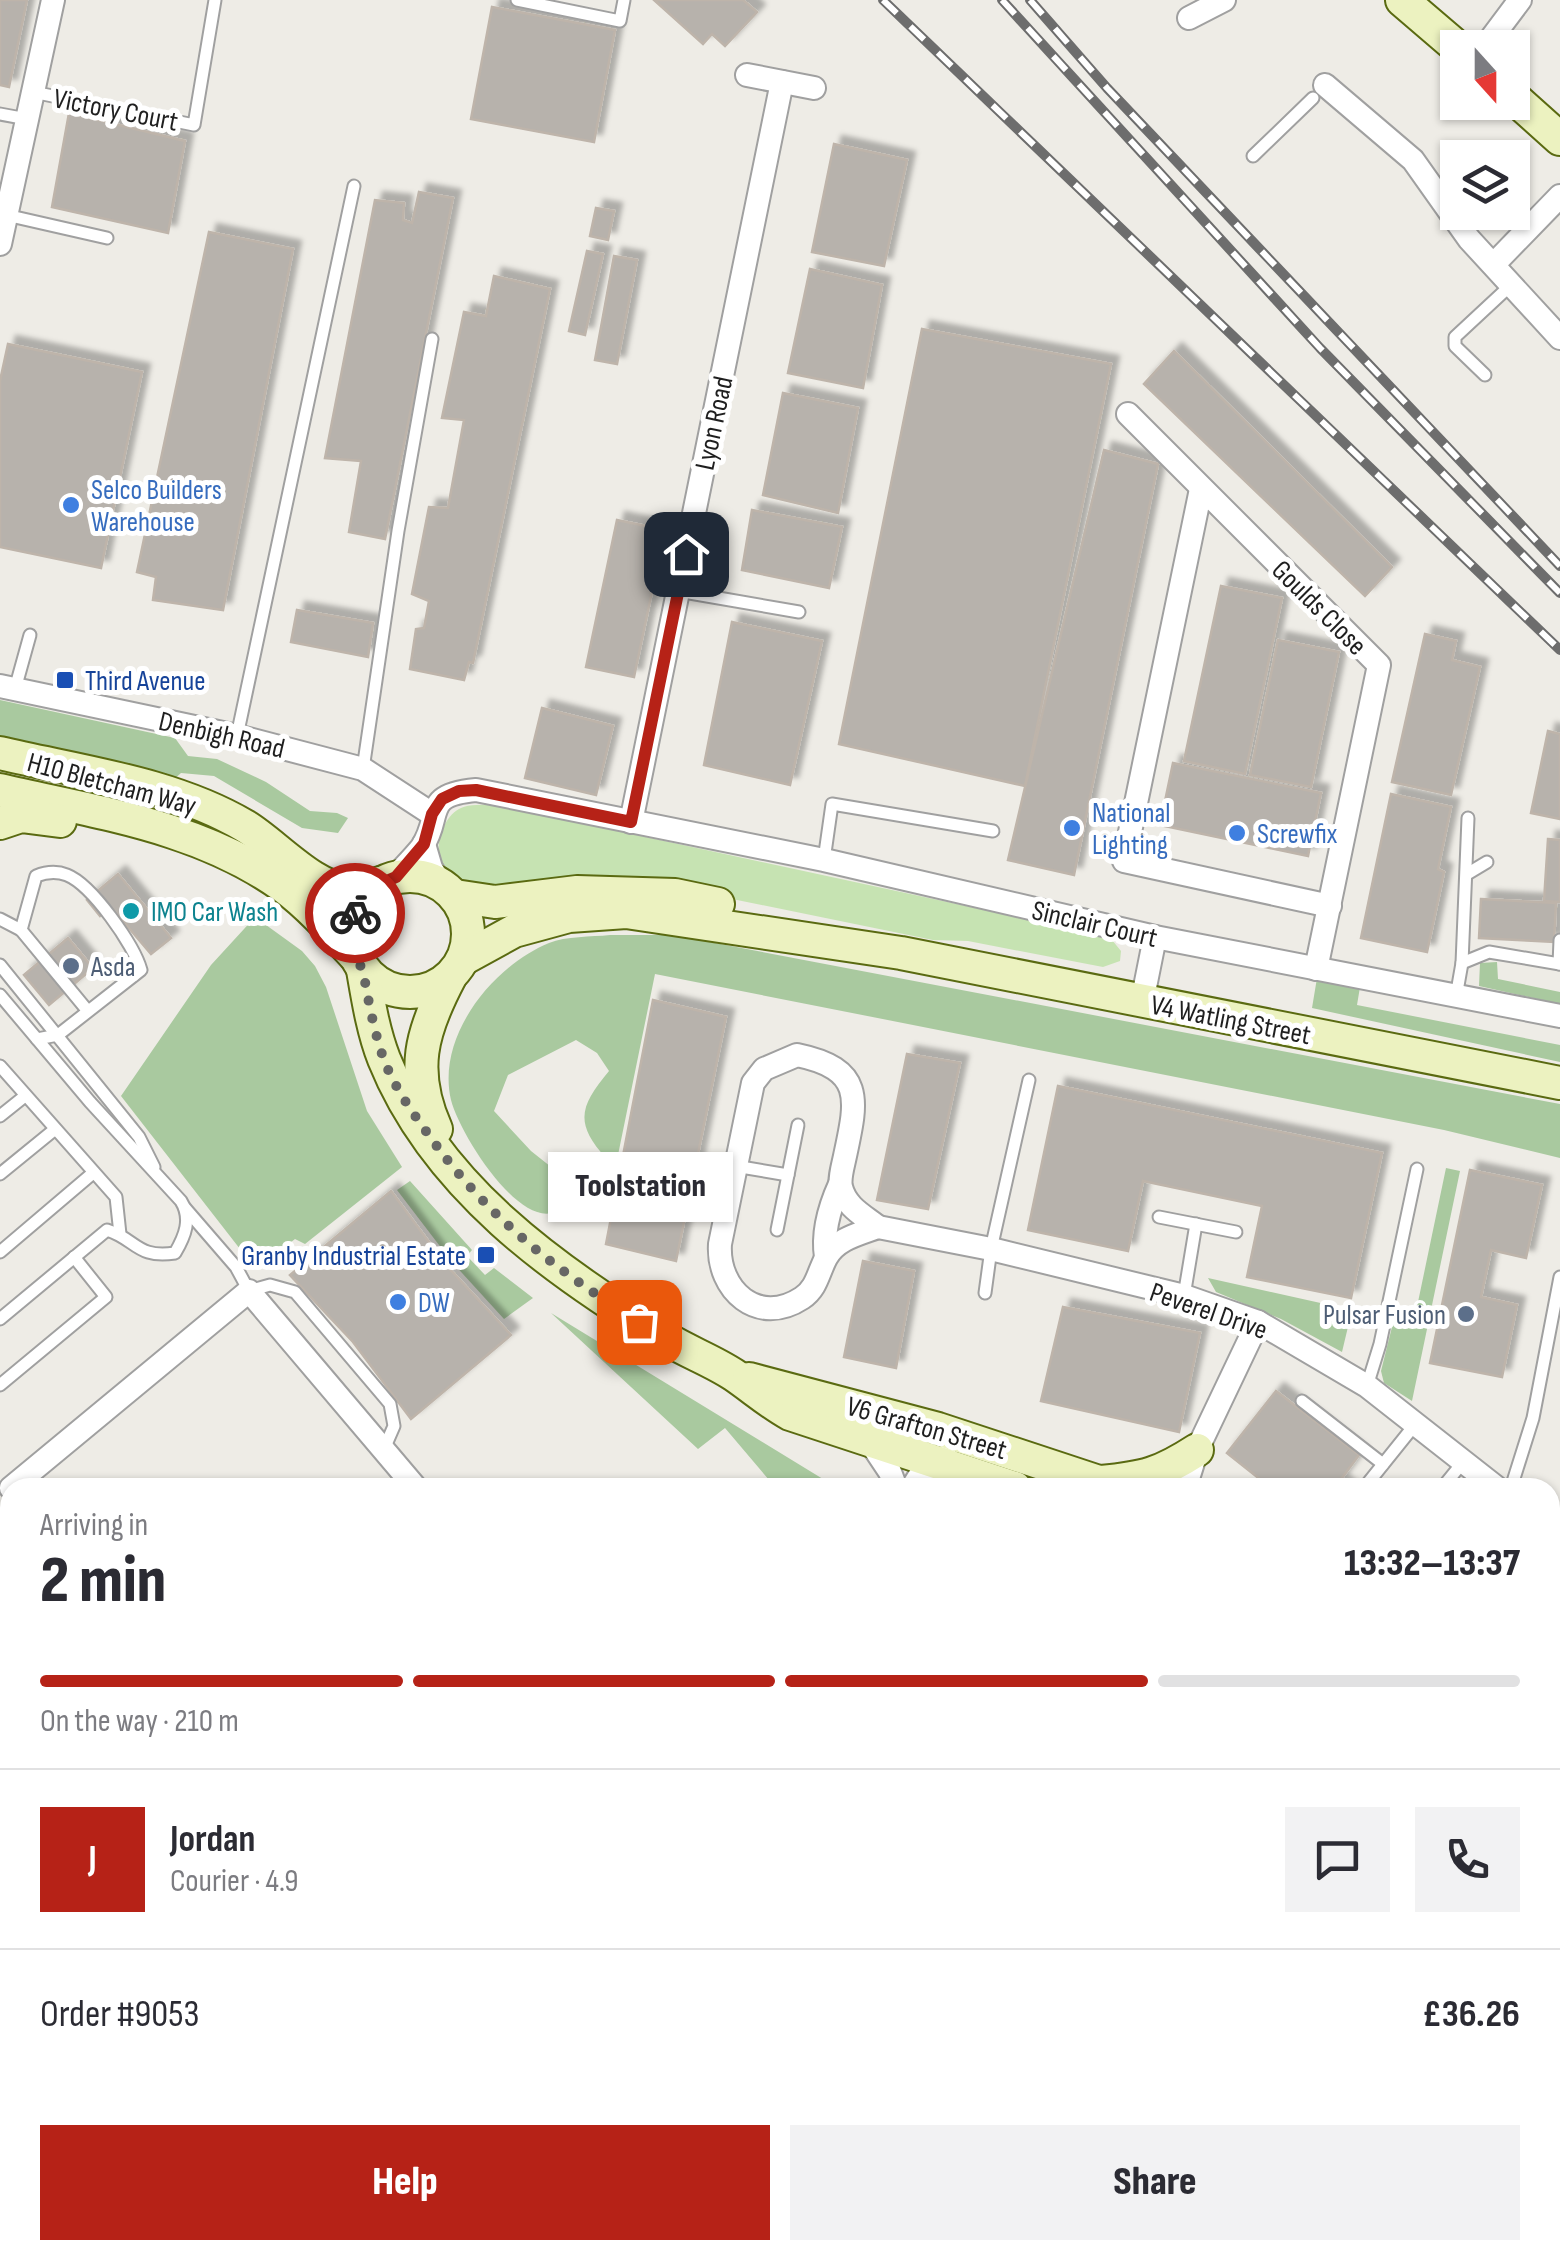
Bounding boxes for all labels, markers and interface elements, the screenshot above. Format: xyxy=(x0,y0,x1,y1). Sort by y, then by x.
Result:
north arrow xyxy=(1440,30,1530,120)
map controls xyxy=(1440,30,1530,230)
street label: Victory Court xyxy=(51,82,181,139)
button: layers xyxy=(1440,140,1530,230)
street label: Lyon Road xyxy=(688,373,740,473)
place label: Selco Builders Warehouse xyxy=(91,474,222,539)
marker: Selco Builders Warehouse xyxy=(60,494,82,516)
pin xyxy=(644,512,729,597)
icon: home xyxy=(659,527,714,582)
street label: Goulds Close xyxy=(1265,554,1373,662)
place label: Third Avenue xyxy=(85,665,206,698)
marker: Third Avenue xyxy=(54,669,76,691)
street label: Denbigh Road xyxy=(156,705,288,766)
street label: H10 Bletcham Way xyxy=(24,746,200,823)
place label: National Lighting xyxy=(1092,797,1170,862)
marker: National Lighting xyxy=(1061,817,1083,839)
place label: Screwfix xyxy=(1257,818,1338,851)
marker: Screwfix xyxy=(1226,822,1248,844)
courier xyxy=(305,863,405,963)
icon: bike xyxy=(328,886,383,941)
street label: Sinclair Court xyxy=(1029,894,1161,955)
place label: IMO Car Wash xyxy=(151,896,278,929)
marker: IMO Car Wash xyxy=(120,900,142,922)
place label: Asda xyxy=(90,951,136,984)
marker: Asda xyxy=(60,955,82,977)
street label: V4 Watling Street xyxy=(1148,989,1313,1052)
callout: Toolstation xyxy=(546,1152,732,1222)
text: Toolstation xyxy=(575,1167,706,1206)
place label: Granby Industrial Estate xyxy=(241,1240,466,1273)
marker: Granby Industrial Estate xyxy=(475,1244,497,1266)
street label: Peverel Drive xyxy=(1145,1276,1272,1347)
pin xyxy=(597,1280,682,1365)
place label: DW xyxy=(418,1287,450,1320)
marker: DW xyxy=(387,1291,409,1313)
icon: bag xyxy=(612,1295,667,1350)
place label: Pulsar Fusion xyxy=(1323,1299,1446,1332)
marker: Pulsar Fusion xyxy=(1455,1303,1477,1325)
street label: V6 Grafton Street xyxy=(843,1390,1010,1467)
text: Arriving in xyxy=(40,1506,148,1545)
text: 13:32–13:37 xyxy=(1344,1541,1520,1586)
text: 2 min xyxy=(40,1543,166,1621)
text: On the way · 210 m xyxy=(40,1702,239,1741)
button: chat xyxy=(1285,1807,1390,1912)
button: phone xyxy=(1415,1807,1520,1912)
text: Jordan xyxy=(170,1817,255,1862)
text: J xyxy=(88,1837,97,1882)
text: Courier · 4.9 xyxy=(170,1862,298,1901)
text: Order #9053 xyxy=(40,1992,199,2037)
text: £36.26 xyxy=(1422,1992,1520,2037)
button: Help xyxy=(40,2125,770,2240)
button: Share xyxy=(790,2125,1520,2240)

